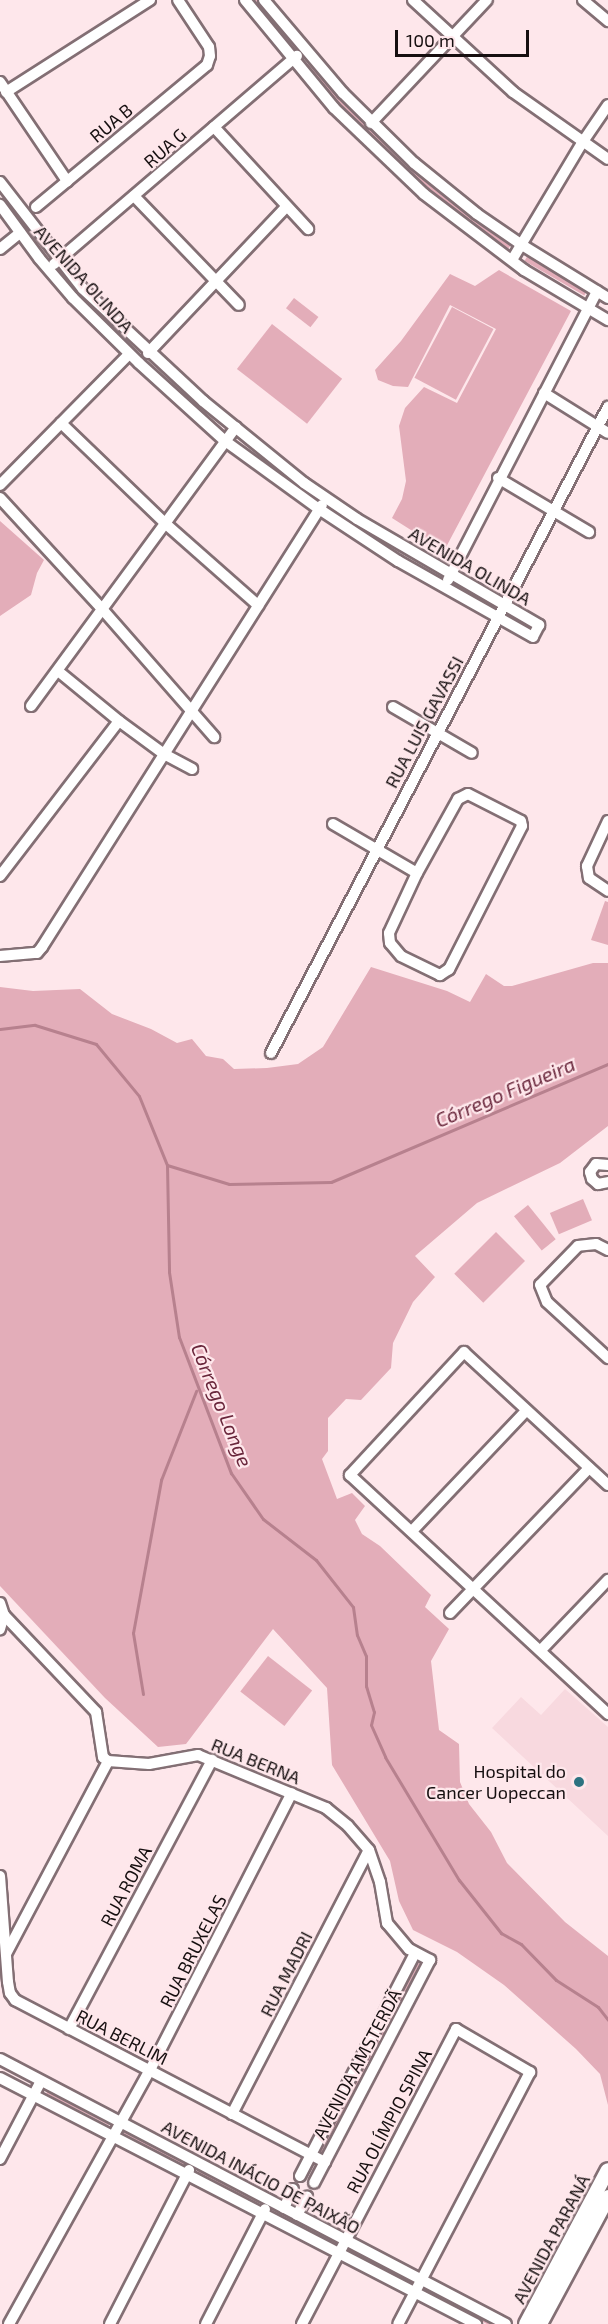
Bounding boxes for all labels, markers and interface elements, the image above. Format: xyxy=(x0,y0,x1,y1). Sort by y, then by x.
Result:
scale bar xyxy=(398,18,532,56)
text: 100 m xyxy=(406,29,455,51)
street label: RUA B xyxy=(85,99,137,147)
street label: RUA G xyxy=(139,124,191,172)
street label: AVENIDA OLINDA xyxy=(30,221,138,337)
street label: AVENIDA OLINDA xyxy=(405,522,535,610)
street label: RUA LUIS GAVASSI xyxy=(380,652,468,792)
water label: Córrego Figueira xyxy=(431,1052,579,1132)
water label: Córrego Longe xyxy=(186,1340,258,1470)
street label: RUA BERNA xyxy=(208,1733,304,1789)
place label: Hospital do Cancer Uopeccan xyxy=(426,1761,566,1804)
marker: Hospital do Cancer Uopeccan xyxy=(570,1773,588,1791)
street label: RUA ROMA xyxy=(96,1842,156,1930)
street label: RUA BRUXELAS xyxy=(155,1891,231,2011)
street label: RUA MADRI xyxy=(255,1928,317,2020)
street label: AVENIDA AMSTERDÃ xyxy=(308,1985,406,2143)
street label: RUA BERLIM xyxy=(72,2005,172,2069)
street label: RUA OLÍMPIO SPINA xyxy=(342,2045,436,2197)
street label: AVENIDA INÁCIO DE PAIXÃO xyxy=(158,2115,364,2239)
street label: AVENIDA PARANÁ xyxy=(508,2171,594,2307)

